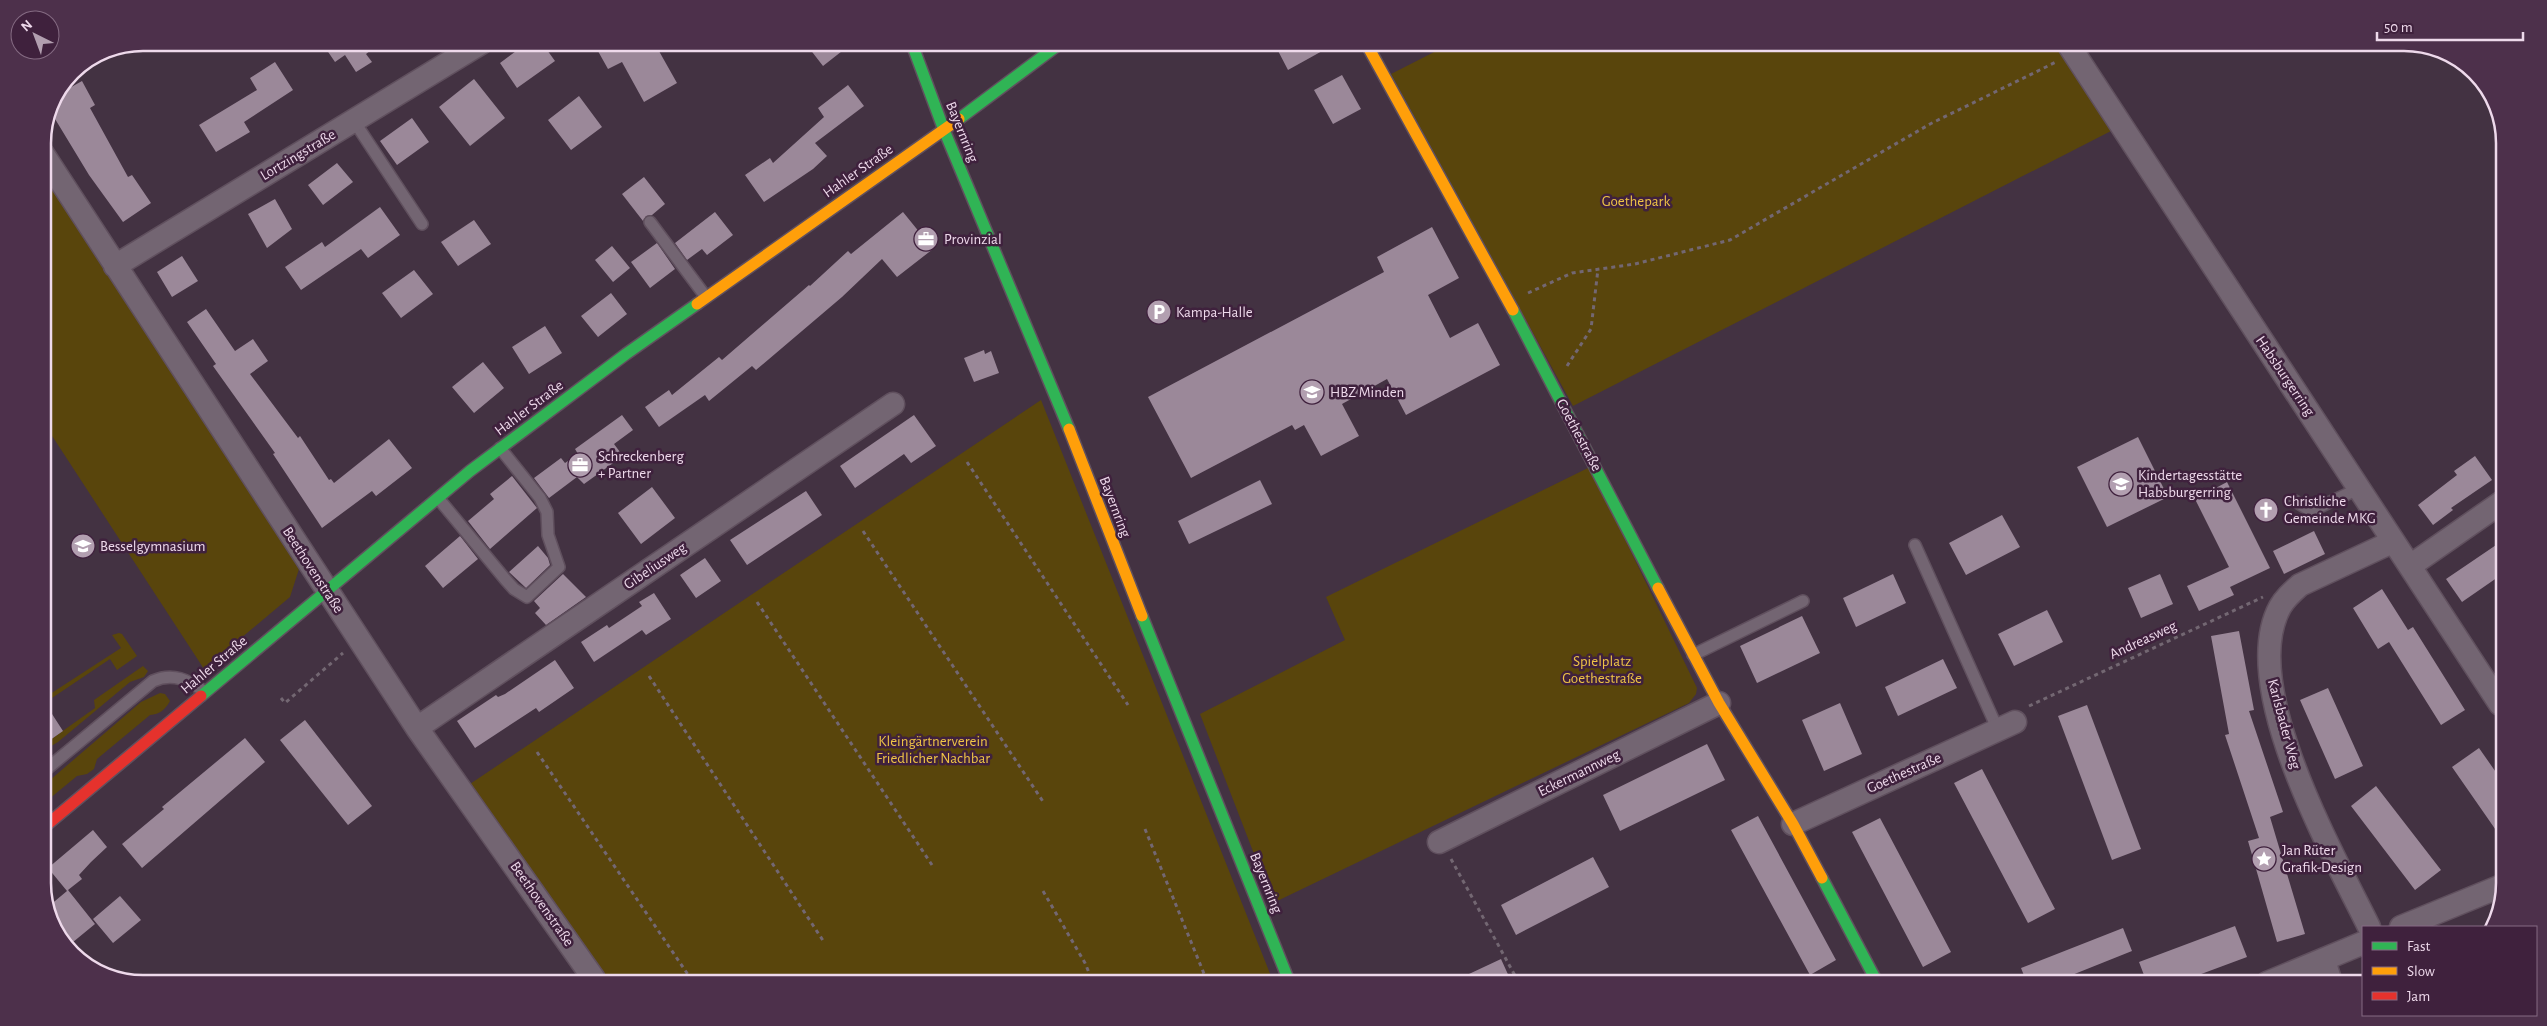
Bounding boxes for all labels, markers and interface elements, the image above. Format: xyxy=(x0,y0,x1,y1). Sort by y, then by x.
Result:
north arrow xyxy=(10,10,60,60)
scale bar xyxy=(2377,10,2523,42)
text: N xyxy=(19,18,35,35)
text: 50 m xyxy=(2384,20,2413,35)
street label: Bayernring xyxy=(943,100,981,165)
street label: Lortzingstraße xyxy=(258,127,338,183)
street label: Hahler Straße xyxy=(820,141,896,200)
park label: Goethepark xyxy=(1602,194,1670,209)
office icon: Provinzial xyxy=(913,226,939,252)
place label: Provinzial xyxy=(944,232,1002,247)
parking icon: Kampa-Halle xyxy=(1146,299,1172,325)
place label: Kampa-Halle xyxy=(1176,305,1253,320)
street label: Habsburgerring xyxy=(2253,333,2318,419)
street label: Hahler Straße xyxy=(492,377,566,438)
school or university icon: HBZ Minden xyxy=(1299,379,1325,405)
place label: HBZ Minden xyxy=(1330,385,1404,400)
street label: Goethestraße xyxy=(1554,396,1604,474)
place label: Schreckenberg + Partner xyxy=(598,449,684,481)
office icon: Schreckenberg + Partner xyxy=(567,452,593,478)
place label: Kindertagesstätte Habsburgerring xyxy=(2138,468,2242,500)
school or university icon: Kindertagesstätte Habsburgerring xyxy=(2108,471,2134,497)
street label: Bayernring xyxy=(1097,475,1134,540)
place label: Christliche Gemeinde MKG xyxy=(2284,494,2376,526)
church icon: Christliche Gemeinde MKG xyxy=(2253,497,2279,523)
street label: Beethovenstraße xyxy=(280,524,346,616)
school or university icon: Besselgymnasium xyxy=(70,533,96,559)
place label: Besselgymnasium xyxy=(100,539,205,554)
street label: Gibeliusweg xyxy=(621,539,690,592)
street label: Andreasweg xyxy=(2107,618,2180,662)
street label: Hahler Straße xyxy=(178,633,250,697)
park label: Spielplatz Goethestraße xyxy=(1562,654,1642,686)
street label: Karlsbader Weg xyxy=(2265,677,2303,771)
park label: Kleingärtnerverein Friedlicher Nachbar xyxy=(876,734,990,766)
street label: Eckermannweg xyxy=(1536,746,1623,799)
street label: Goethestraße xyxy=(1865,750,1944,796)
place label: Jan Rüter Grafik-Design xyxy=(2282,843,2362,875)
place icon: Jan Rüter Grafik-Design xyxy=(2251,846,2277,872)
street label: Bayernring xyxy=(1247,851,1285,916)
street label: Beethovenstraße xyxy=(507,859,577,949)
legend xyxy=(2362,926,2537,1016)
text: Fast xyxy=(2407,939,2431,954)
text: Slow xyxy=(2407,964,2435,979)
text: Jam xyxy=(2407,989,2430,1004)

